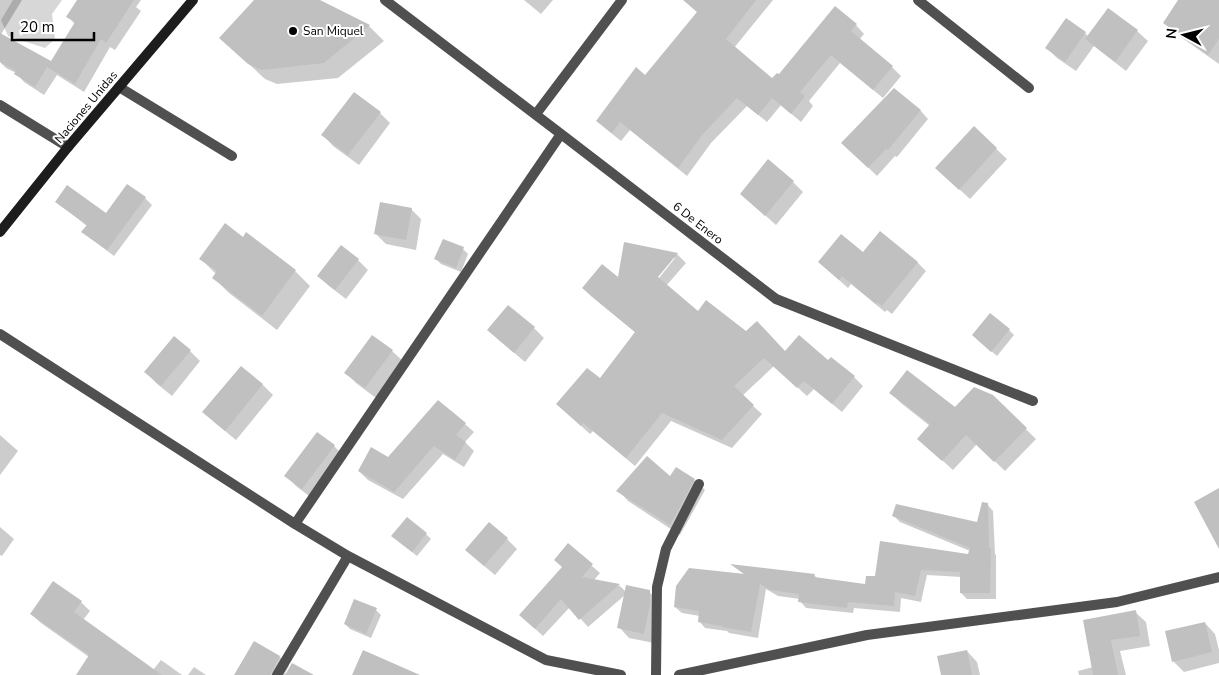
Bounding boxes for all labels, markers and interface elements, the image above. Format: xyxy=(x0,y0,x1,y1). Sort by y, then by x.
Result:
scale bar xyxy=(12,10,95,42)
north arrow xyxy=(1159,10,1209,60)
text: 20 m xyxy=(20,17,55,37)
place label: San Miquel xyxy=(303,23,364,39)
marker: San Miquel xyxy=(287,25,299,37)
text: N xyxy=(1162,27,1182,40)
street label: Naciones Unidas xyxy=(51,67,121,147)
street label: 6 De Enero xyxy=(670,198,727,248)

